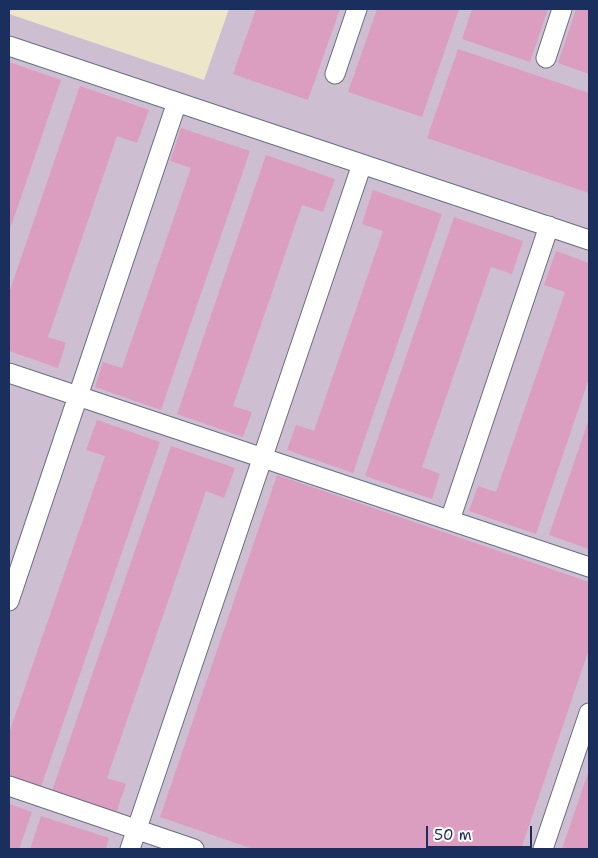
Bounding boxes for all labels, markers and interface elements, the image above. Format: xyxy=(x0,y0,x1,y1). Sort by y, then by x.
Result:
scale bar xyxy=(428,816,534,848)
text: 50 m xyxy=(434,825,472,845)

